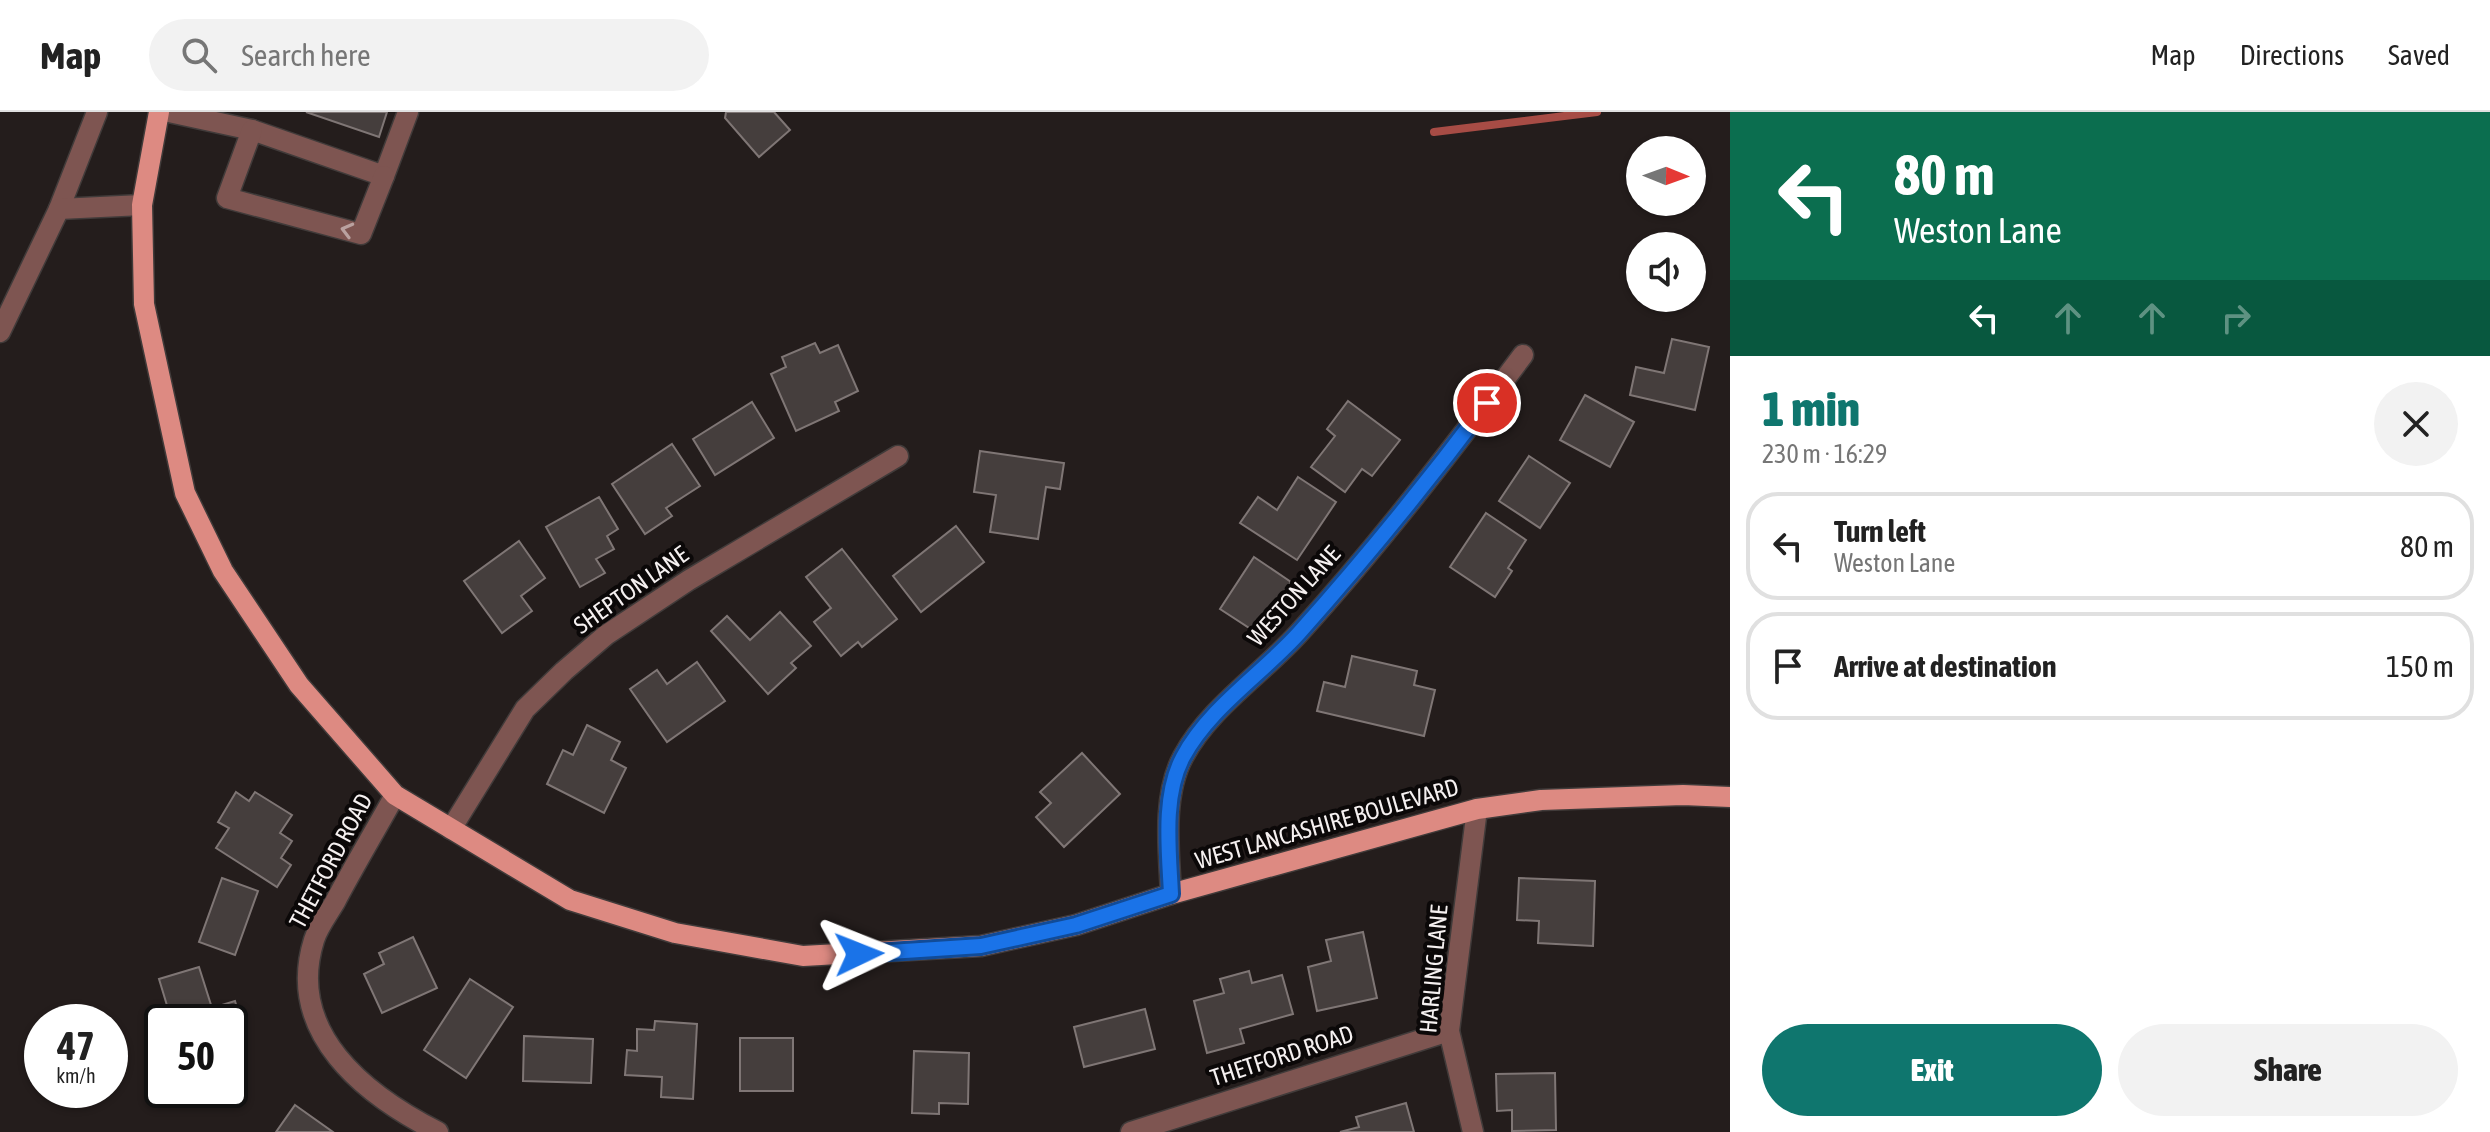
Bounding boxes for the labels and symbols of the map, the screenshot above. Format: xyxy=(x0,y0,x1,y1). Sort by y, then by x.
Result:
north arrow xyxy=(1626,136,1706,216)
one-way arrow xyxy=(340,223,354,240)
pin xyxy=(1453,369,1521,437)
street label: SHEPTON LANE xyxy=(569,540,693,639)
street label: WESTON LANE xyxy=(1242,540,1345,651)
street label: WEST LANCASHIRE BOULEVARD xyxy=(1192,773,1462,874)
street label: THETFORD ROAD xyxy=(284,789,377,933)
street label: HARLING LANE xyxy=(1414,904,1453,1034)
position arrow xyxy=(817,912,901,996)
speed limit sign: 50 xyxy=(144,1004,248,1108)
street label: THETFORD ROAD xyxy=(1207,1020,1357,1091)

